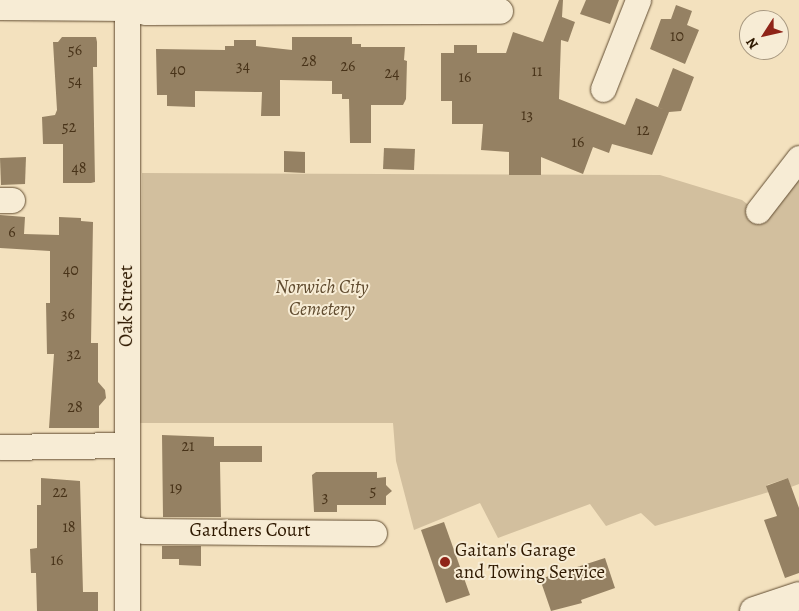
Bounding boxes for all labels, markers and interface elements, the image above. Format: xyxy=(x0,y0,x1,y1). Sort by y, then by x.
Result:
north arrow xyxy=(739,10,789,60)
house number: 10 xyxy=(670,26,684,46)
text: N xyxy=(741,34,763,53)
house number: 56 xyxy=(68,40,82,60)
house number: 28 xyxy=(301,51,317,71)
house number: 34 xyxy=(236,56,250,76)
house number: 26 xyxy=(341,56,355,76)
house number: 40 xyxy=(170,60,186,80)
house number: 11 xyxy=(532,61,542,81)
house number: 24 xyxy=(385,63,399,83)
house number: 16 xyxy=(459,67,471,87)
house number: 54 xyxy=(68,71,82,91)
house number: 13 xyxy=(521,105,533,125)
house number: 52 xyxy=(62,117,76,137)
house number: 12 xyxy=(636,120,650,140)
house number: 16 xyxy=(572,132,584,152)
house number: 48 xyxy=(71,158,87,178)
house number: 6 xyxy=(8,222,16,242)
house number: 40 xyxy=(63,260,79,280)
street label: Oak Street xyxy=(116,265,138,347)
park label: Norwich City Cemetery xyxy=(275,277,369,321)
house number: 36 xyxy=(61,304,75,324)
house number: 32 xyxy=(67,344,81,364)
house number: 28 xyxy=(67,397,83,417)
house number: 21 xyxy=(181,436,195,456)
house number: 19 xyxy=(170,478,182,498)
house number: 5 xyxy=(370,481,376,501)
house number: 22 xyxy=(52,482,68,502)
house number: 3 xyxy=(322,487,328,507)
house number: 18 xyxy=(62,517,76,537)
street label: Gardners Court xyxy=(189,520,311,542)
place label: Gaitan's Garage and Towing Service xyxy=(455,540,605,584)
house number: 16 xyxy=(51,550,63,570)
marker: Gaitan's Garage and Towing Service xyxy=(439,556,451,568)

